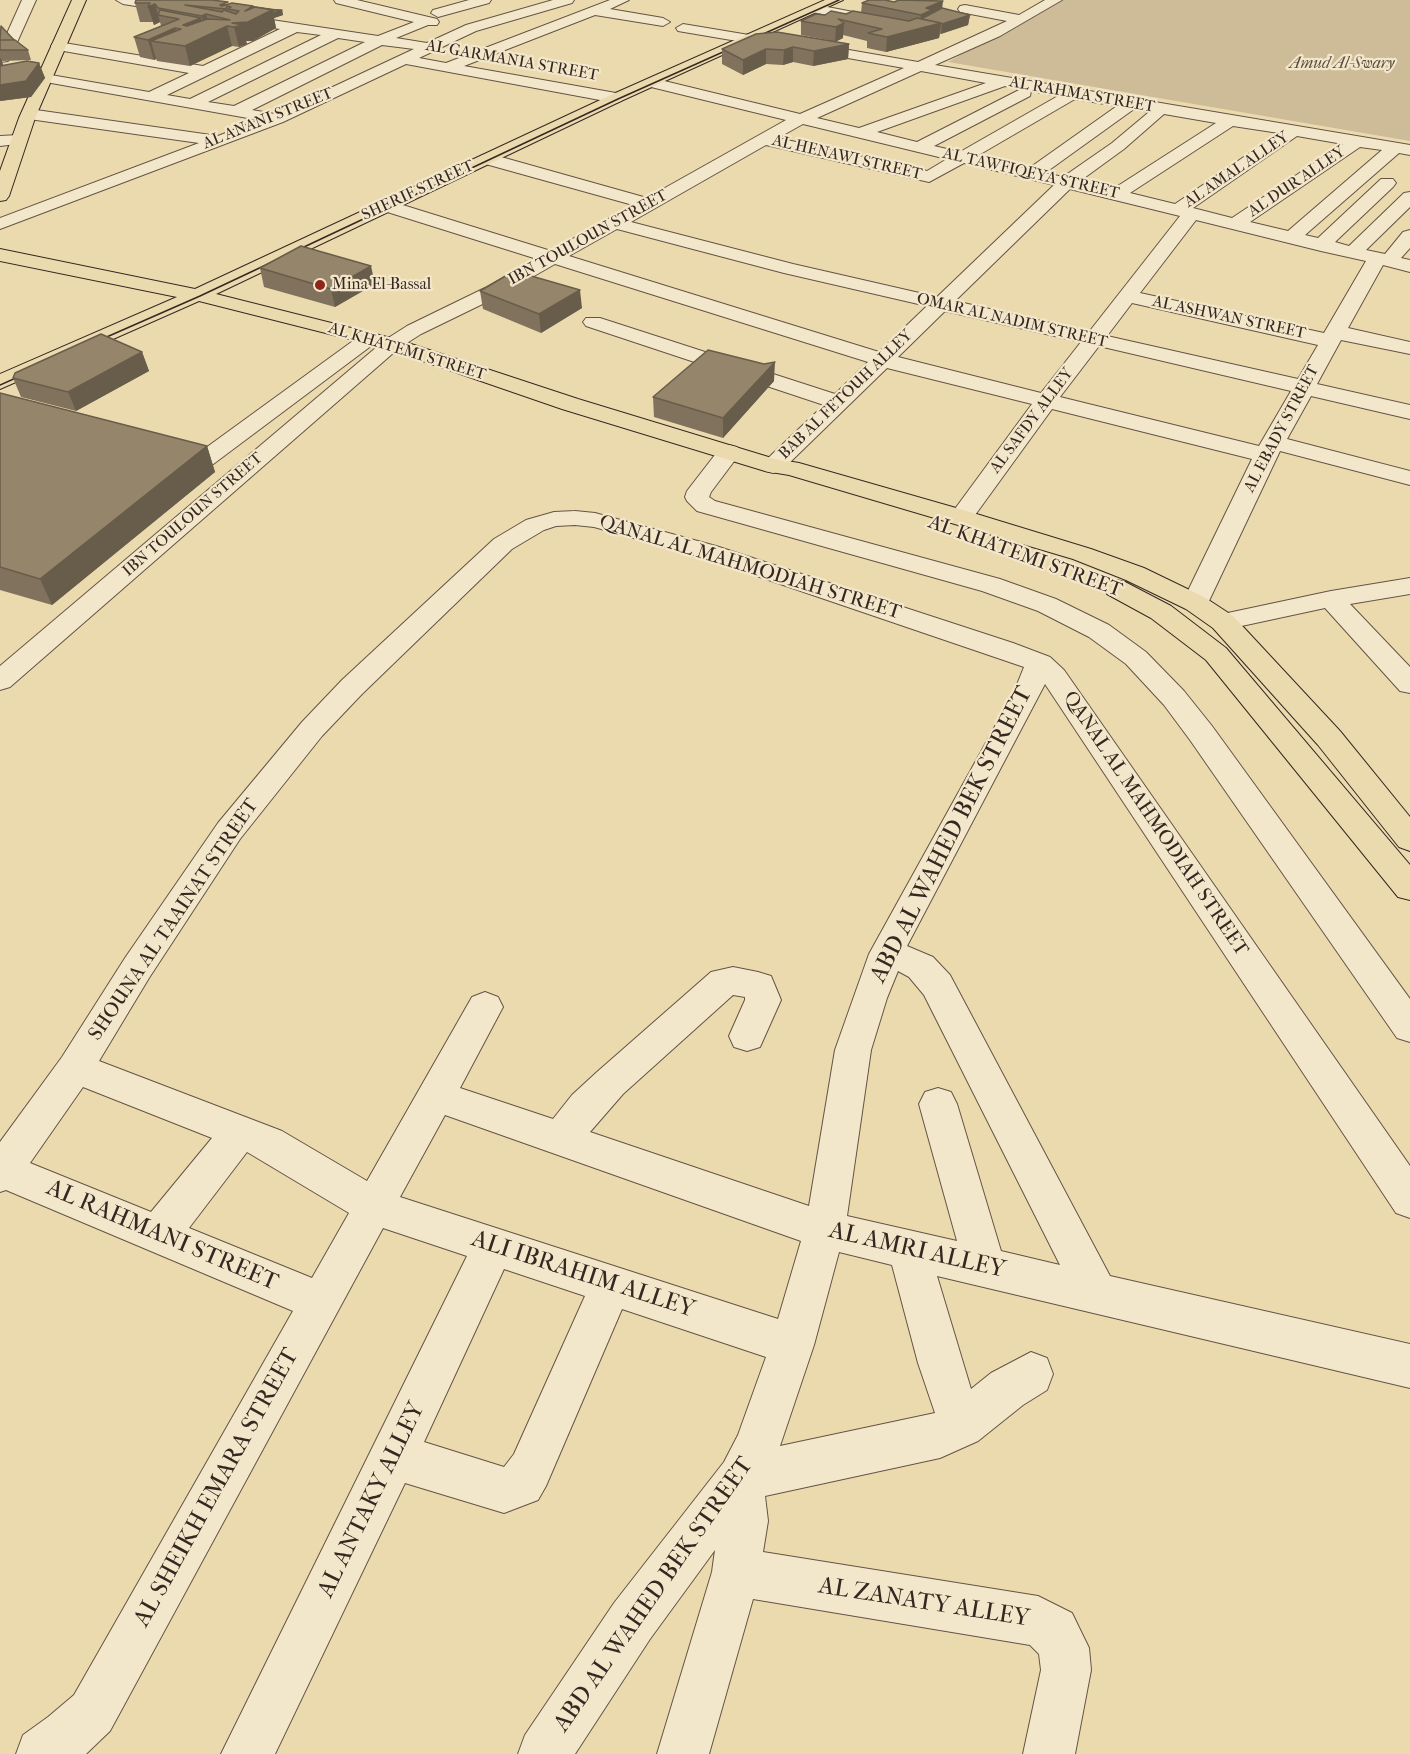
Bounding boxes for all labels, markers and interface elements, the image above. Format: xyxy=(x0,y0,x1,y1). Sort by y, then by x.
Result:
street label: AL GARMANIA STREET xyxy=(424,36,600,86)
park label: Amud Al-Swary xyxy=(1289,54,1395,74)
street label: AL RAHMA STREET xyxy=(1008,73,1156,117)
street label: AL ANANI STREET xyxy=(200,84,336,154)
street label: AL AMAL ALLEY xyxy=(1181,128,1293,212)
street label: AL HENAWI STREET xyxy=(770,131,924,185)
street label: AL DUR ALLEY xyxy=(1245,142,1349,222)
street label: AL TAWFIQEYA STREET xyxy=(941,144,1121,204)
street label: SHERIF STREET xyxy=(359,157,477,225)
street label: IBN TOULOUN STREET xyxy=(505,186,671,290)
place label: Mina El-Bassal xyxy=(332,275,431,295)
marker: Mina El-Bassal xyxy=(313,278,327,292)
street label: OMAR AL NADIM STREET xyxy=(915,290,1109,352)
street label: AL ASHWAN STREET xyxy=(1151,292,1307,344)
street label: AL KHATEMI STREET xyxy=(326,319,488,385)
street label: BAB AL FETOUH ALLEY xyxy=(775,326,917,464)
street label: AL EBADY STREET xyxy=(1240,362,1324,496)
street label: AL SAFDY ALLEY xyxy=(986,364,1078,478)
street label: IBN TOULOUN STREET xyxy=(119,449,267,581)
street label: QANAL AL MAHMODIAH STREET xyxy=(596,511,904,625)
street label: AL KHATEMI STREET xyxy=(925,511,1125,603)
street label: ABD AL WAHED BEK STREET xyxy=(865,682,1039,988)
street label: QANAL AL MAHMODIAH STREET xyxy=(1057,687,1253,961)
street label: SHOUNA AL TAAINAT STREET xyxy=(84,795,264,1045)
street label: AL RAHMANI STREET xyxy=(42,1174,282,1298)
street label: AL AMRI ALLEY xyxy=(826,1217,1008,1285)
street label: ALI IBRAHIM ALLEY xyxy=(468,1225,698,1325)
street label: AL SHEIKH EMARA STREET xyxy=(128,1344,306,1632)
street label: AL ANTAKY ALLEY xyxy=(312,1398,432,1602)
street label: ABD AL WAHED BEK STREET xyxy=(548,1452,760,1738)
street label: AL ZANATY ALLEY xyxy=(817,1572,1031,1634)

